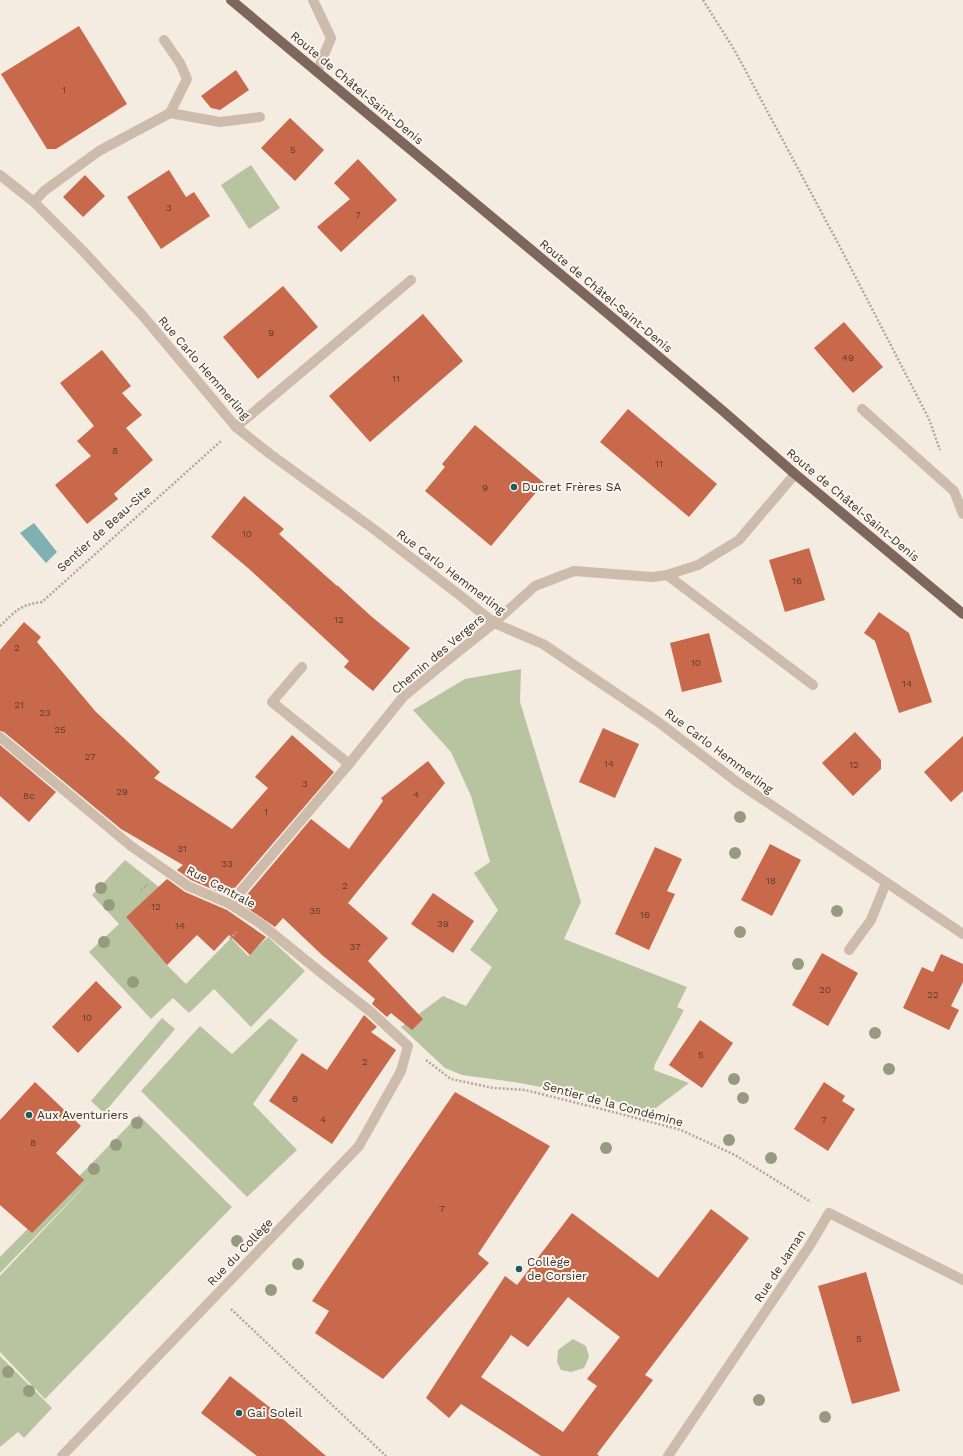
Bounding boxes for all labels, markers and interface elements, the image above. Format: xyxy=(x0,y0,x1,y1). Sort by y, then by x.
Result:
street label: Route de Châtel-Saint-Denis xyxy=(288,28,426,148)
house number: 1 xyxy=(62,84,66,95)
house number: 5 xyxy=(290,144,296,155)
house number: 3 xyxy=(166,202,172,213)
house number: 7 xyxy=(355,209,361,220)
street label: Route de Châtel-Saint-Denis xyxy=(537,236,675,356)
street label: Rue Carlo Hemmerling xyxy=(155,314,253,423)
house number: 9 xyxy=(268,327,274,338)
house number: 49 xyxy=(842,352,854,363)
house number: 11 xyxy=(392,373,400,384)
house number: 8 xyxy=(112,445,118,456)
street label: Route de Châtel-Saint-Denis xyxy=(784,445,922,565)
house number: 11 xyxy=(655,458,663,469)
place label: Ducret Frères SA xyxy=(522,480,621,494)
house number: 9 xyxy=(482,482,488,493)
marker: Ducret Frères SA xyxy=(509,482,519,492)
street label: Sentier de Beau-Site xyxy=(54,483,154,575)
street label: Rue Carlo Hemmerling xyxy=(394,527,508,618)
house number: 10 xyxy=(242,528,252,539)
house number: 16 xyxy=(792,575,802,586)
street label: Chemin des Vergers xyxy=(389,611,487,697)
house number: 12 xyxy=(334,614,344,625)
house number: 2 xyxy=(14,642,20,653)
house number: 10 xyxy=(691,657,701,668)
house number: 14 xyxy=(902,678,912,689)
house number: 21 xyxy=(14,699,24,710)
street label: Rue Carlo Hemmerling xyxy=(662,706,776,797)
house number: 23 xyxy=(39,707,51,718)
house number: 25 xyxy=(54,724,66,735)
house number: 27 xyxy=(84,751,96,762)
house number: 14 xyxy=(604,758,614,769)
house number: 12 xyxy=(849,759,859,770)
house number: 3 xyxy=(302,778,308,789)
house number: 29 xyxy=(116,786,128,797)
house number: 4 xyxy=(413,789,419,800)
house number: 8c xyxy=(23,790,35,801)
house number: 1 xyxy=(264,806,268,817)
house number: 31 xyxy=(177,843,187,854)
house number: 33 xyxy=(221,858,233,869)
street label: Rue Centrale xyxy=(184,863,258,911)
house number: 18 xyxy=(766,875,776,886)
house number: 2 xyxy=(342,880,348,891)
house number: 12 xyxy=(151,901,161,912)
house number: 35 xyxy=(309,905,321,916)
house number: 16 xyxy=(640,909,650,920)
house number: 39 xyxy=(437,918,449,929)
house number: 14 xyxy=(175,920,185,931)
house number: 37 xyxy=(349,941,361,952)
house number: 20 xyxy=(819,984,831,995)
house number: 22 xyxy=(927,989,939,1000)
house number: 10 xyxy=(82,1012,92,1023)
house number: 5 xyxy=(698,1049,704,1060)
house number: 2 xyxy=(362,1056,368,1067)
street label: Sentier de la Condémine xyxy=(541,1078,685,1130)
house number: 6 xyxy=(292,1093,298,1104)
place label: Aux Aventuriers xyxy=(37,1108,128,1122)
marker: Aux Aventuriers xyxy=(24,1110,34,1120)
house number: 4 xyxy=(320,1114,326,1125)
house number: 7 xyxy=(821,1114,827,1125)
house number: 8 xyxy=(30,1137,36,1148)
house number: 7 xyxy=(439,1203,445,1214)
street label: Rue du Collège xyxy=(204,1215,276,1289)
street label: Rue de Jaman xyxy=(751,1227,809,1305)
place label: Collège de Corsier xyxy=(527,1255,587,1283)
marker: Collège de Corsier xyxy=(514,1264,524,1274)
house number: 5 xyxy=(856,1333,862,1344)
place label: Gai Soleil xyxy=(247,1406,302,1420)
marker: Gai Soleil xyxy=(234,1408,244,1418)

